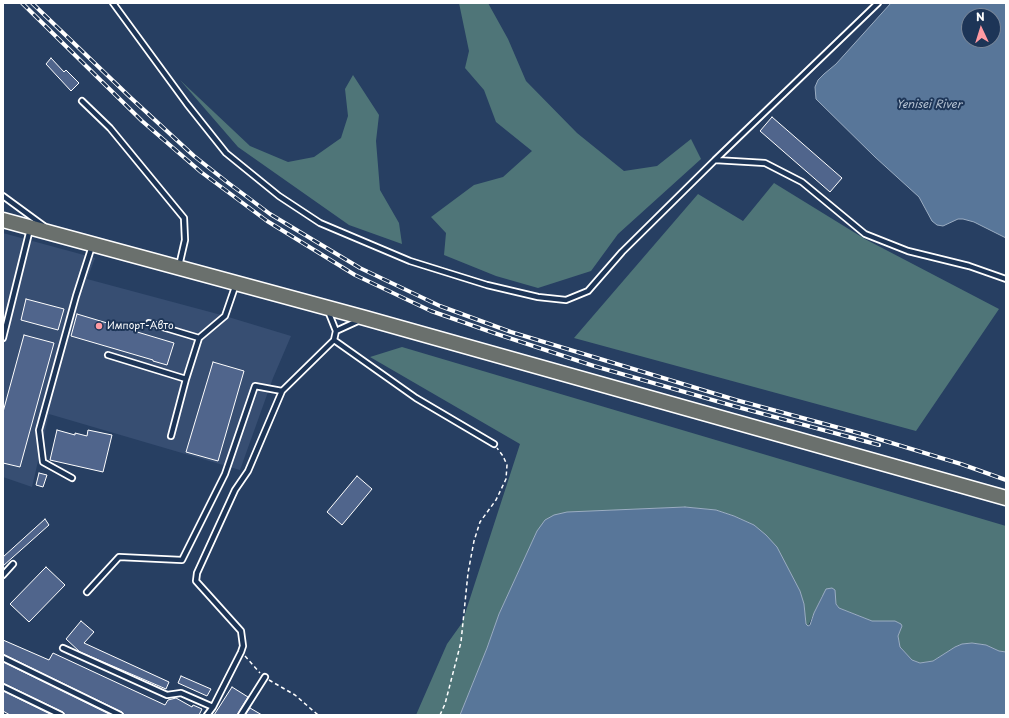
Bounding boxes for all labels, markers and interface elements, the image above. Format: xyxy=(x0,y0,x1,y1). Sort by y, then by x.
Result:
north arrow xyxy=(961,8,1001,48)
text: N xyxy=(975,8,985,25)
water label: Yenisei River xyxy=(896,98,962,112)
place label: Импорт-Авто xyxy=(107,320,174,332)
marker: Импорт-Авто xyxy=(94,321,104,331)

